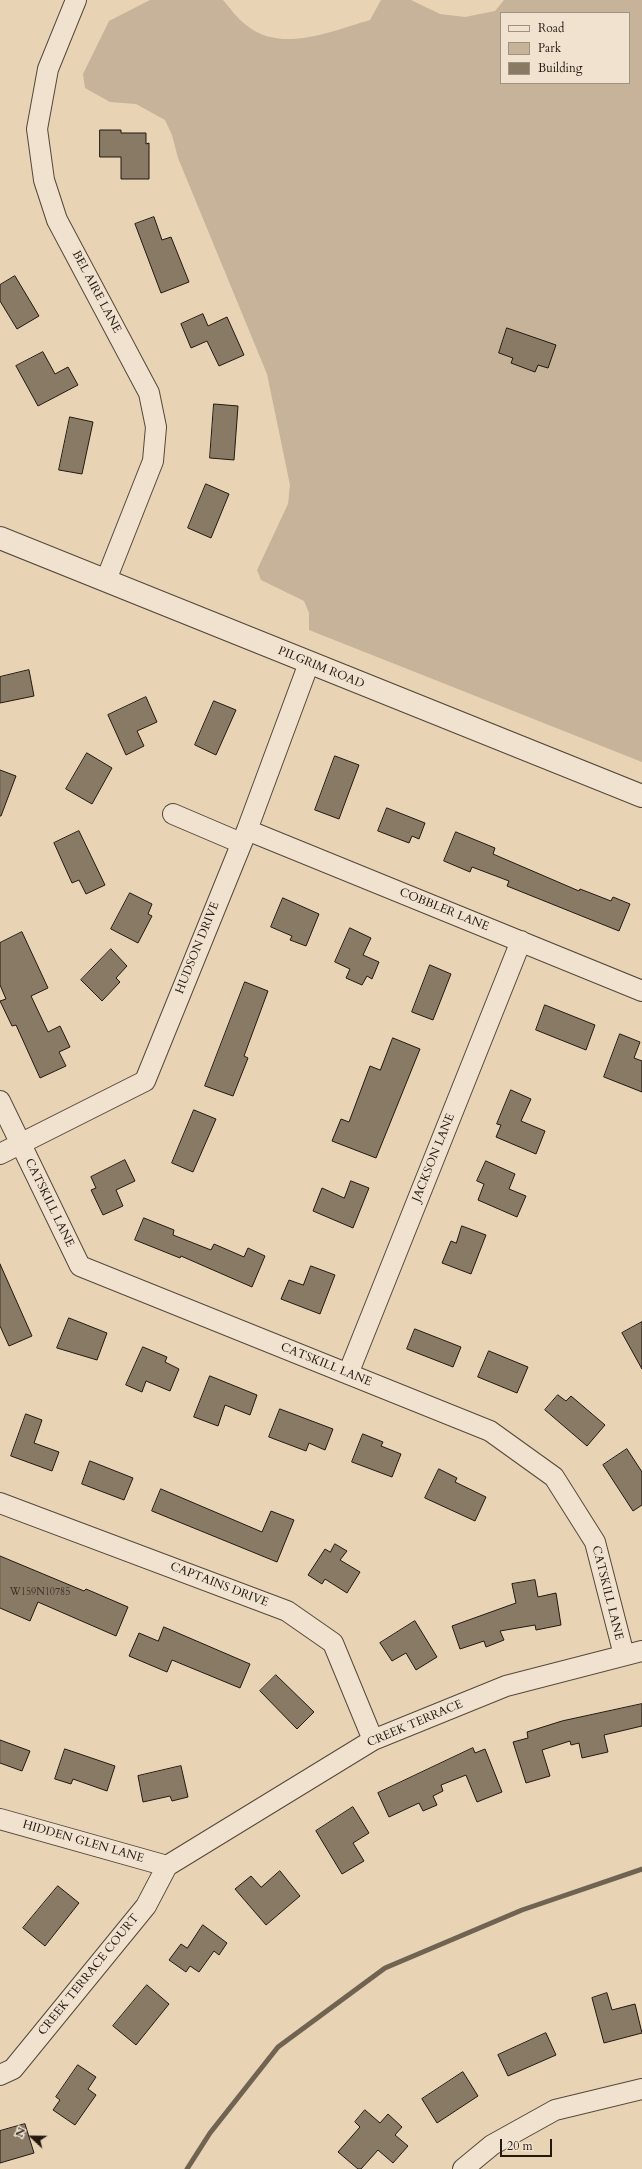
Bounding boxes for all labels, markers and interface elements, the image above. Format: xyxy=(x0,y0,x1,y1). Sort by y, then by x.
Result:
legend xyxy=(500,12,630,84)
text: Road xyxy=(538,20,564,36)
text: Park xyxy=(538,40,561,56)
text: Building xyxy=(538,60,582,76)
street label: BEL AIRE LANE xyxy=(68,248,124,336)
street label: PILGRIM ROAD xyxy=(276,644,366,692)
street label: COBBLER LANE xyxy=(397,885,491,935)
street label: HUDSON DRIVE xyxy=(173,900,223,996)
street label: JACKSON LANE xyxy=(410,1112,458,1204)
street label: CATSKILL LANE xyxy=(21,1156,77,1250)
street label: CATSKILL LANE xyxy=(278,1340,374,1390)
street label: CATSKILL LANE xyxy=(588,1544,626,1642)
street label: CAPTAINS DRIVE xyxy=(168,1560,270,1610)
house number: W159N10785 xyxy=(10,1587,70,1599)
street label: CREEK TERRACE xyxy=(365,1697,465,1751)
street label: HIDDEN GLEN LANE xyxy=(21,1818,145,1866)
street label: CREEK TERRACE COURT xyxy=(36,1911,142,2039)
north arrow xyxy=(12,2117,52,2157)
text: N xyxy=(12,2125,29,2140)
scale bar xyxy=(502,2131,554,2157)
text: 20 m xyxy=(507,2138,533,2154)

